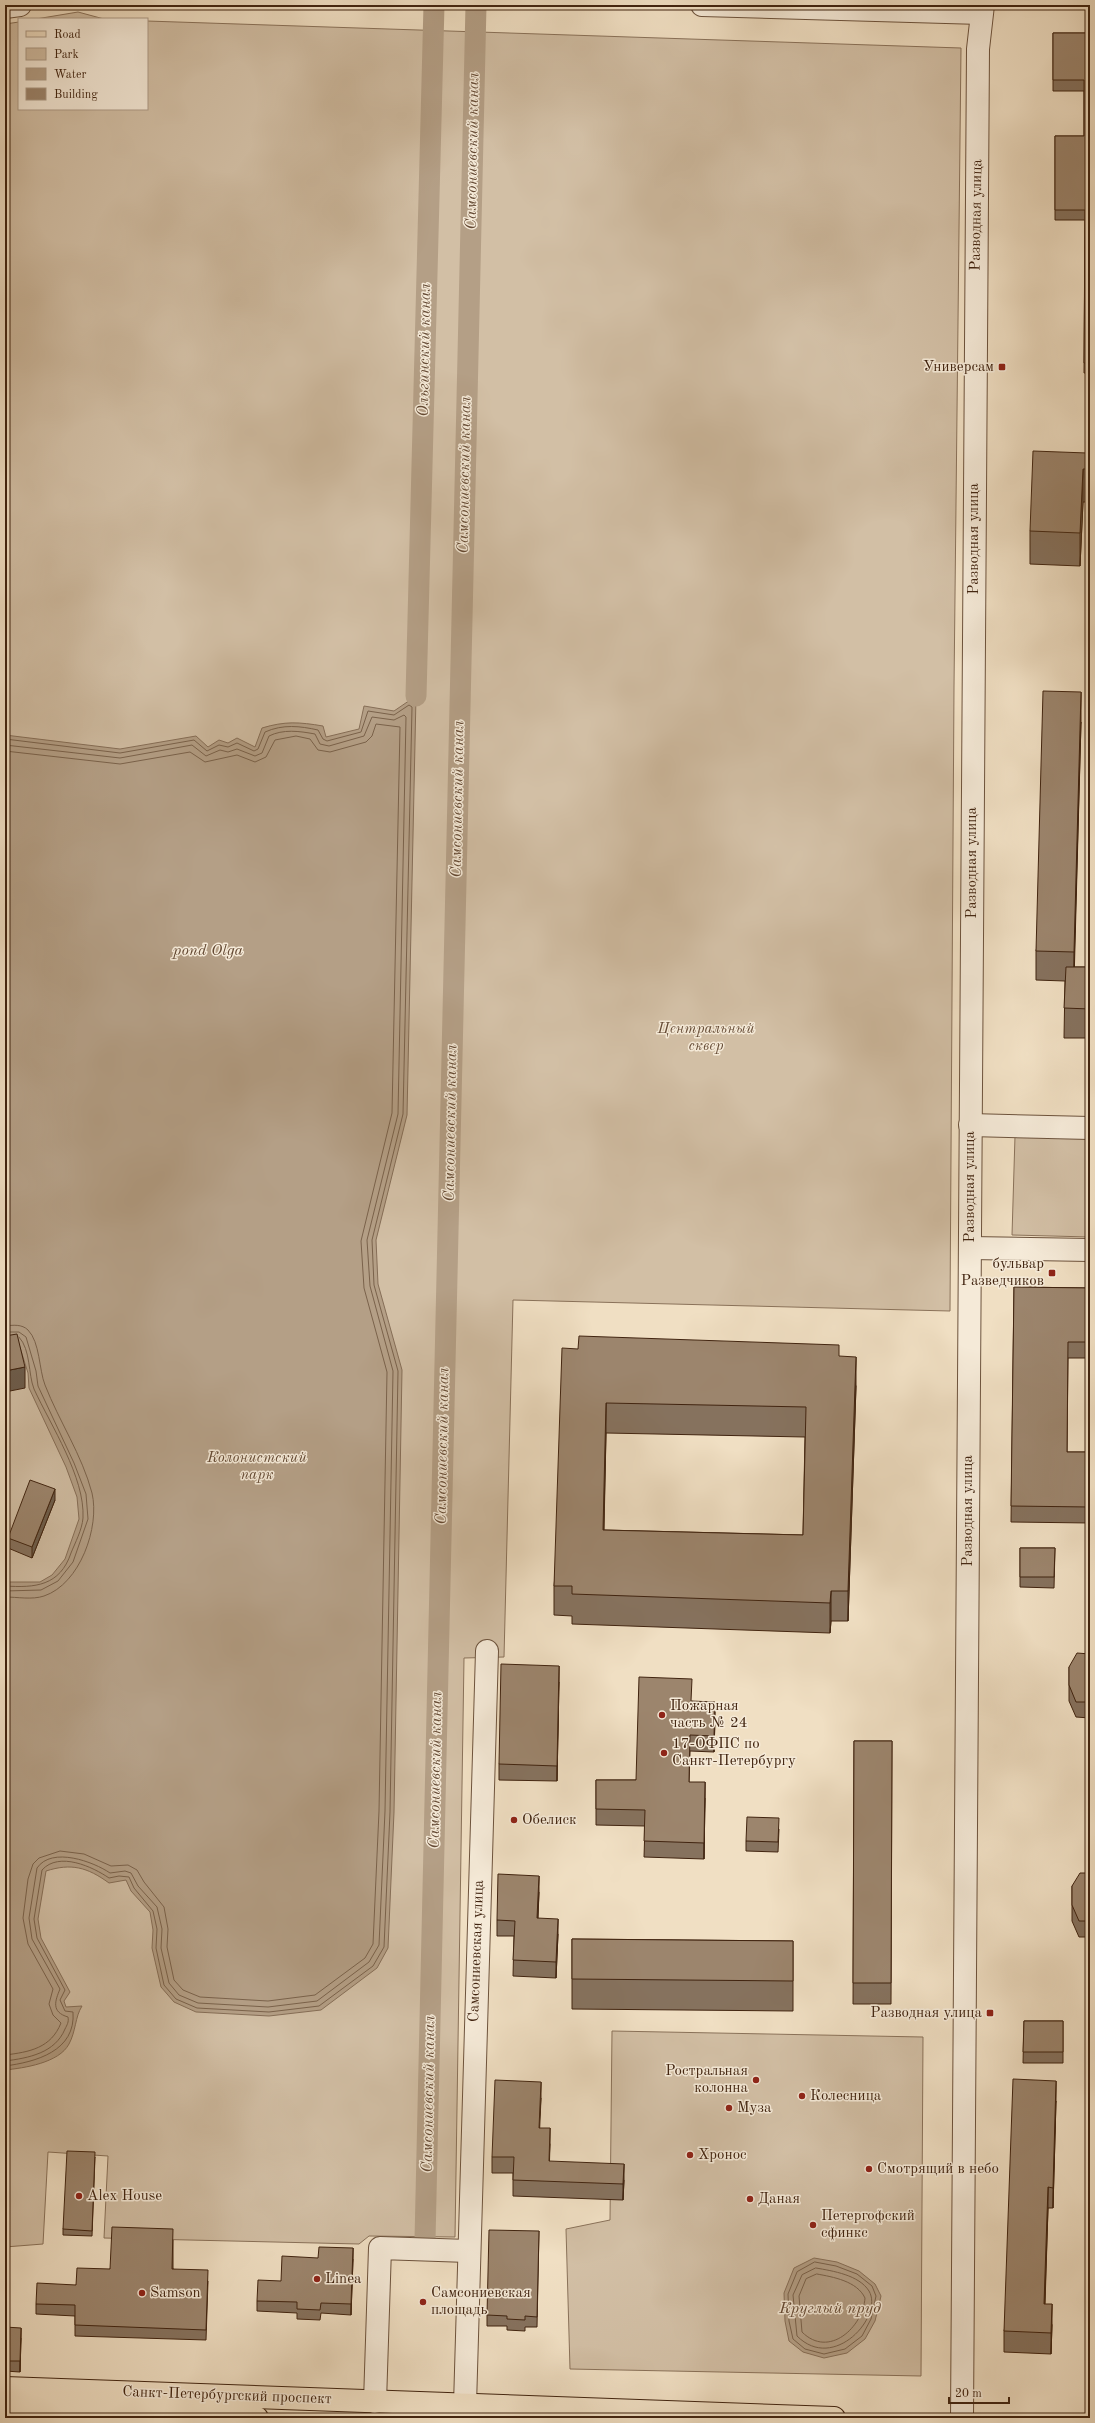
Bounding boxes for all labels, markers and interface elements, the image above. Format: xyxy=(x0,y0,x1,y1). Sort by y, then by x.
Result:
legend xyxy=(18,18,148,110)
text: Road xyxy=(54,29,81,41)
text: Park xyxy=(54,49,79,61)
text: Water xyxy=(54,69,87,81)
water label: Самсониевский канал xyxy=(464,72,482,230)
text: Building xyxy=(54,89,98,101)
street label: Разводная улица xyxy=(969,158,985,271)
water label: Ольгинский канал xyxy=(416,283,434,417)
place label: Универсам xyxy=(923,360,994,375)
marker: Универсам xyxy=(997,362,1007,372)
water label: Самсониевский канал xyxy=(456,396,474,554)
street label: Разводная улица xyxy=(967,483,982,595)
water label: Самсониевский канал xyxy=(449,720,467,878)
street label: Разводная улица xyxy=(965,807,980,919)
water label: pond Olga xyxy=(171,943,244,959)
park label: Центральный сквер xyxy=(656,1022,755,1054)
water label: Самсониевский канал xyxy=(442,1044,460,1202)
street label: Разводная улица xyxy=(963,1131,978,1243)
place label: бульвар Разведчиков xyxy=(961,1257,1044,1289)
marker: бульвар Разведчиков xyxy=(1047,1268,1057,1278)
water label: Самсониевский канал xyxy=(434,1367,452,1525)
park label: Колонистский парк xyxy=(206,1451,307,1483)
street label: Разводная улица xyxy=(961,1455,976,1567)
water label: Самсониевский канал xyxy=(427,1691,445,1849)
place label: Пожарная часть № 24 xyxy=(670,1699,747,1731)
marker: Пожарная часть № 24 xyxy=(657,1710,667,1720)
place label: 17-ОФПС по Санкт-Петербургу xyxy=(672,1737,796,1769)
marker: 17-ОФПС по Санкт-Петербургу xyxy=(659,1748,669,1758)
place label: Обелиск xyxy=(522,1813,577,1828)
marker: Обелиск xyxy=(509,1815,519,1825)
street label: Самсониевская улица xyxy=(467,1879,487,2022)
place label: Разводная улица xyxy=(870,2006,983,2021)
marker: Разводная улица xyxy=(985,2008,995,2018)
water label: Самсониевский канал xyxy=(420,2015,438,2173)
place label: Ростральная колонна xyxy=(665,2064,749,2096)
marker: Ростральная колонна xyxy=(751,2075,761,2085)
place label: Колесница xyxy=(810,2089,882,2104)
marker: Колесница xyxy=(797,2091,807,2101)
place label: Муза xyxy=(737,2101,772,2116)
marker: Муза xyxy=(724,2103,734,2113)
place label: Хронос xyxy=(698,2148,747,2163)
marker: Хронос xyxy=(685,2150,695,2160)
place label: Смотрящий в небо xyxy=(877,2162,999,2177)
marker: Смотрящий в небо xyxy=(864,2164,874,2174)
place label: Alex House xyxy=(87,2189,162,2204)
marker: Alex House xyxy=(74,2191,84,2201)
place label: Даная xyxy=(758,2192,800,2207)
marker: Даная xyxy=(745,2194,755,2204)
place label: Петергофский сфинкс xyxy=(821,2209,915,2241)
marker: Петергофский сфинкс xyxy=(808,2220,818,2230)
place label: Linea xyxy=(325,2272,362,2287)
marker: Linea xyxy=(312,2274,322,2284)
place label: Samson xyxy=(150,2286,201,2301)
place label: Самсониевская площадь xyxy=(431,2286,531,2318)
marker: Samson xyxy=(137,2288,147,2298)
marker: Самсониевская площадь xyxy=(418,2297,428,2307)
water label: Круглый пруд xyxy=(778,2301,881,2317)
scale bar xyxy=(949,2379,1009,2405)
street label: Санкт-Петербургский проспект xyxy=(122,2385,332,2407)
text: 20 m xyxy=(955,2388,982,2400)

